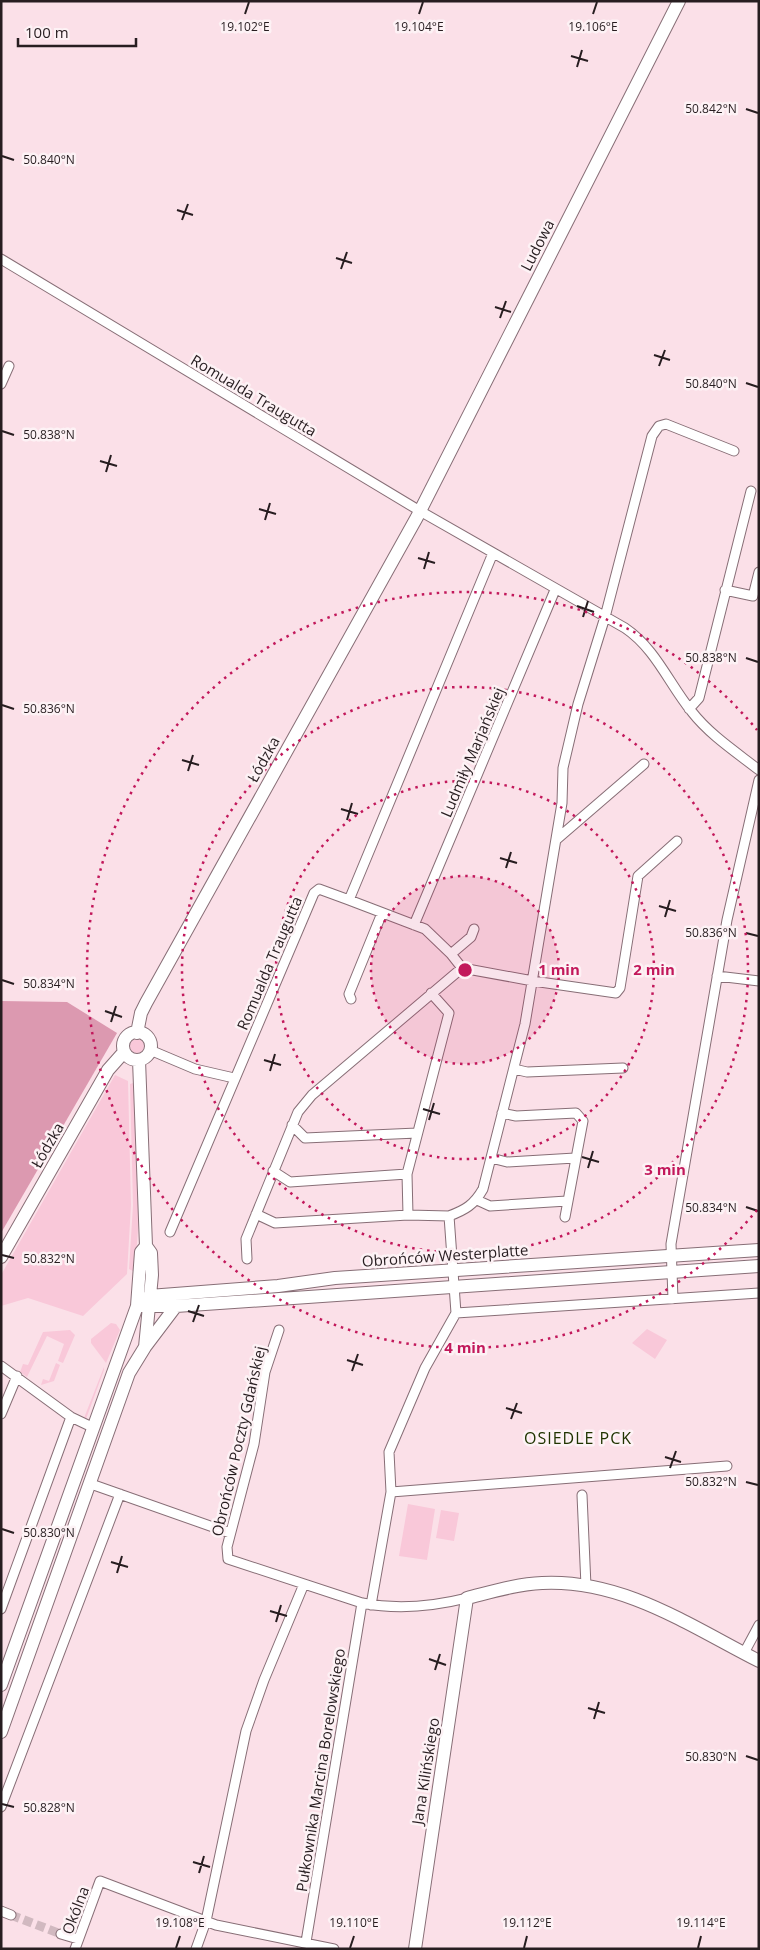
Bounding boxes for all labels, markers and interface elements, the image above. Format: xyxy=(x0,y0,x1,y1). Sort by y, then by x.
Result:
scale bar xyxy=(18,15,135,47)
text: 19.102°E xyxy=(220,18,270,35)
text: 19.104°E xyxy=(394,18,444,35)
text: 19.106°E xyxy=(568,18,618,35)
text: 100 m xyxy=(25,22,69,42)
text: 50.842°N xyxy=(685,100,737,117)
text: 50.840°N xyxy=(23,151,75,168)
street label: Ludowa xyxy=(516,216,558,274)
street label: Romualda Traugutta xyxy=(187,350,321,440)
text: 50.840°N xyxy=(685,375,737,392)
text: 50.838°N xyxy=(23,426,75,443)
text: 50.838°N xyxy=(685,649,737,666)
street label: Ludmiły Marjańskiej xyxy=(436,684,508,820)
text: 50.836°N xyxy=(23,700,75,717)
street label: Łódzka xyxy=(242,733,284,785)
street label: Romualda Traugutta xyxy=(232,893,306,1033)
text: 50.836°N xyxy=(685,924,737,941)
text: 1 min xyxy=(538,959,580,979)
text: 2 min xyxy=(633,959,675,979)
centre of rings xyxy=(456,961,474,979)
text: 50.834°N xyxy=(23,975,75,992)
street label: Łódzka xyxy=(26,1119,68,1171)
text: 3 min xyxy=(644,1159,686,1179)
text: 50.834°N xyxy=(685,1199,737,1216)
street label: Obrońców Westerplatte xyxy=(361,1239,529,1271)
text: 50.832°N xyxy=(23,1250,75,1267)
text: 4 min xyxy=(444,1337,486,1357)
street label: Obrońców Poczty Gdańskiej xyxy=(206,1344,270,1538)
district label: OSIEDLE PCK xyxy=(524,1427,632,1449)
text: 50.832°N xyxy=(685,1473,737,1490)
text: 50.830°N xyxy=(23,1524,75,1541)
street label: Pułkownika Marcina Borelowskiego xyxy=(291,1647,349,1893)
street label: Jana Kilińskiego xyxy=(406,1716,443,1828)
text: 50.830°N xyxy=(685,1748,737,1765)
text: 50.828°N xyxy=(23,1799,75,1816)
street label: Okólna xyxy=(57,1883,93,1937)
text: 19.108°E xyxy=(155,1914,205,1931)
text: 19.110°E xyxy=(329,1914,379,1931)
text: 19.112°E xyxy=(502,1914,552,1931)
text: 19.114°E xyxy=(676,1914,726,1931)

